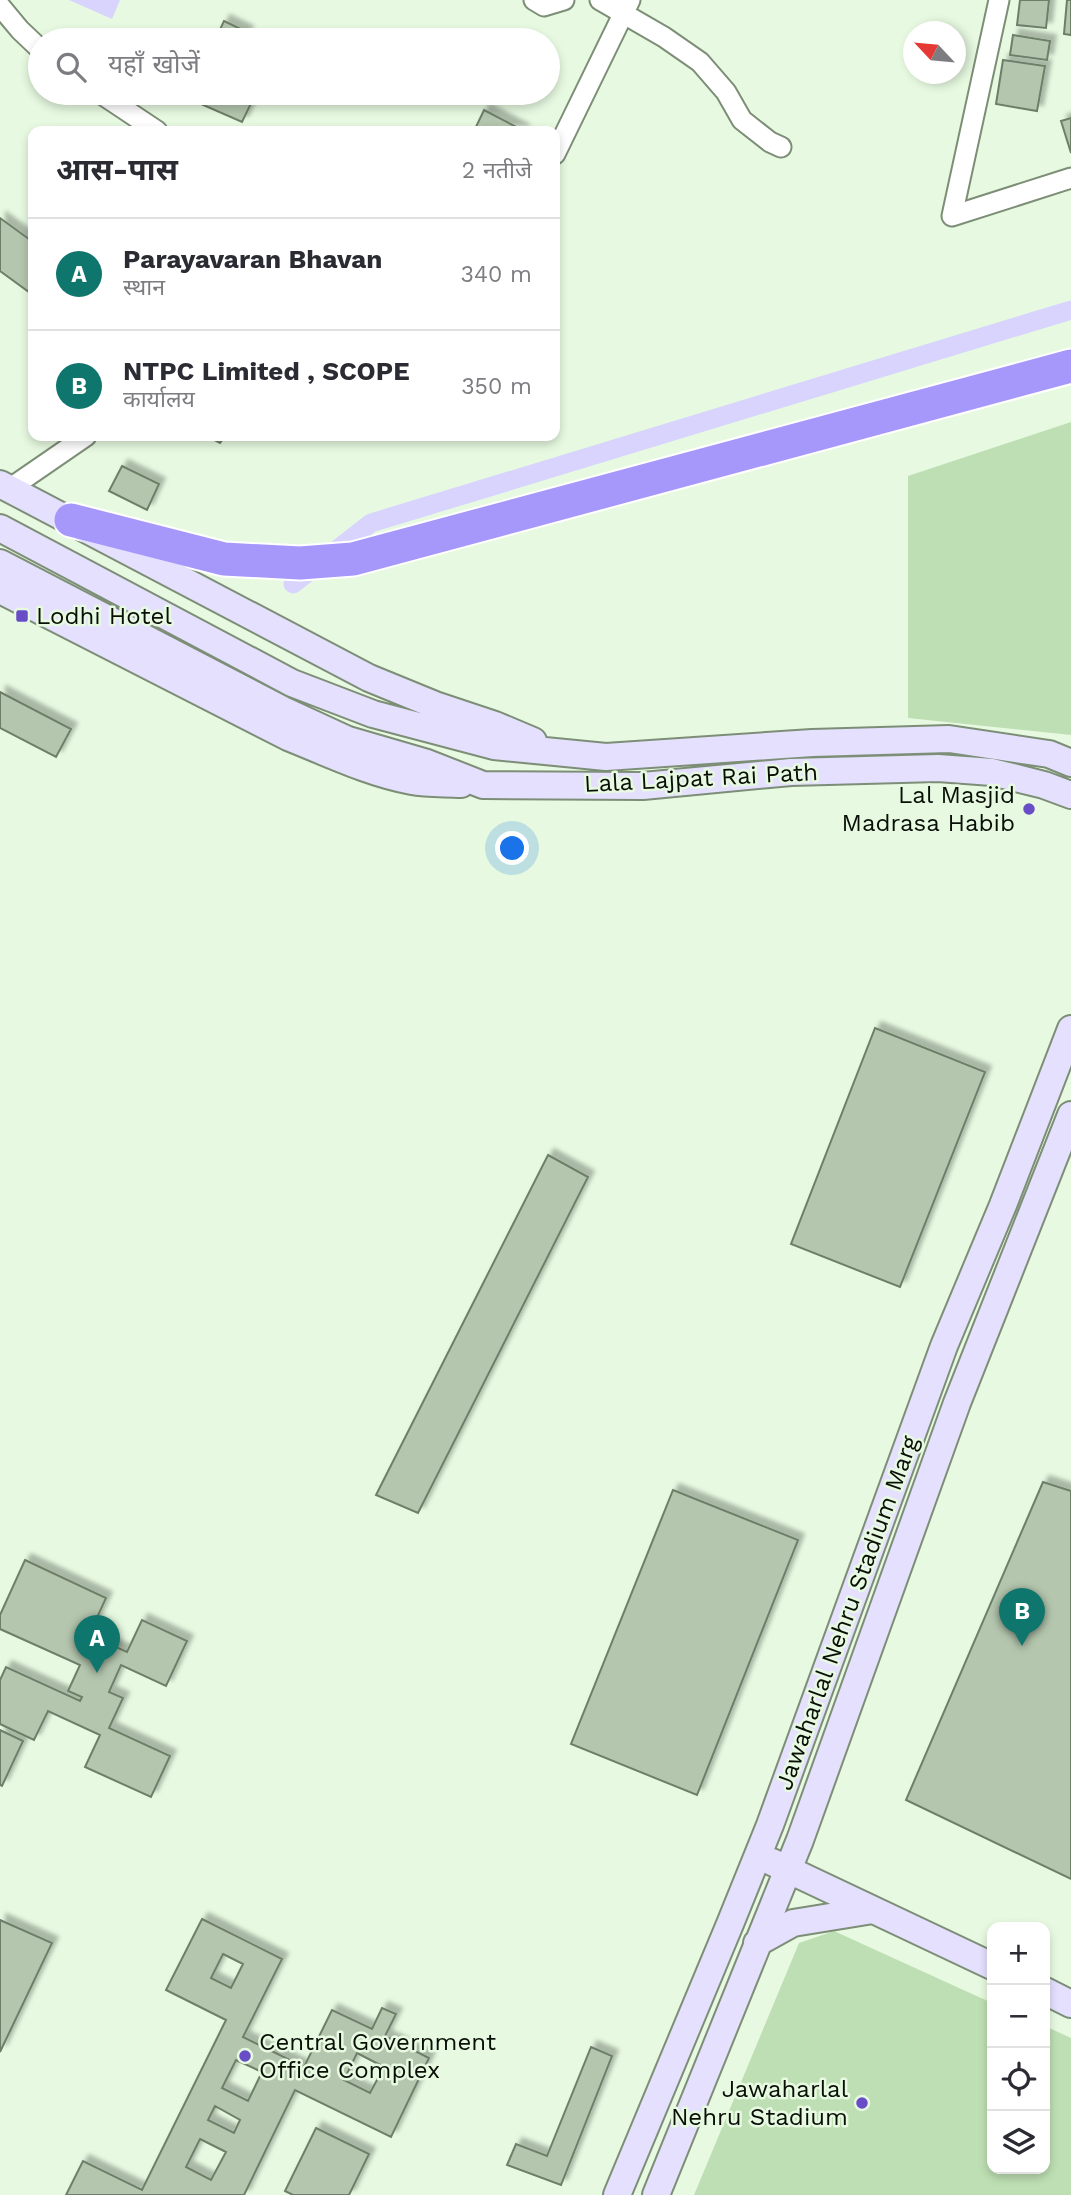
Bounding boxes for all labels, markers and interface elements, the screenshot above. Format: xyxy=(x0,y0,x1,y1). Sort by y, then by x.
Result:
north arrow xyxy=(903,21,966,84)
search box xyxy=(28,28,560,105)
icon: search xyxy=(52,48,90,86)
text: यहाँ खोजें xyxy=(108,49,200,79)
text: आस-पास xyxy=(56,152,178,187)
text: 2 नतीजे xyxy=(462,157,532,184)
text: Parayavaran Bhavan xyxy=(123,244,382,274)
text: A xyxy=(71,261,87,288)
text: 340 m xyxy=(460,261,532,288)
text: स्थान xyxy=(123,274,165,301)
text: NTPC Limited , SCOPE xyxy=(123,356,410,386)
text: B xyxy=(71,373,87,400)
text: 350 m xyxy=(461,373,532,400)
text: कार्यालय xyxy=(123,386,195,413)
place label: Lodhi Hotel xyxy=(36,602,172,630)
marker: Lodhi Hotel xyxy=(14,608,30,624)
street label: Lala Lajpat Rai Path xyxy=(583,758,819,798)
place label: Lal Masjid Madrasa Habib xyxy=(842,781,1015,837)
marker: Lal Masjid Madrasa Habib xyxy=(1021,801,1037,817)
your location xyxy=(495,831,529,865)
street label: Jawaharlal Nehru Stadium Marg xyxy=(770,1432,924,1794)
pin: B xyxy=(999,1588,1045,1646)
pin: A xyxy=(74,1615,120,1673)
map controls xyxy=(987,1922,1050,2174)
button: + xyxy=(987,1922,1050,1985)
button: − xyxy=(987,1985,1050,2048)
place label: Central Government Office Complex xyxy=(259,2028,496,2084)
marker: Central Government Office Complex xyxy=(237,2048,253,2064)
button: locate xyxy=(987,2048,1050,2111)
place label: Jawaharlal Nehru Stadium xyxy=(671,2075,849,2131)
marker: Jawaharlal Nehru Stadium xyxy=(854,2095,870,2111)
button: layers xyxy=(987,2111,1050,2174)

